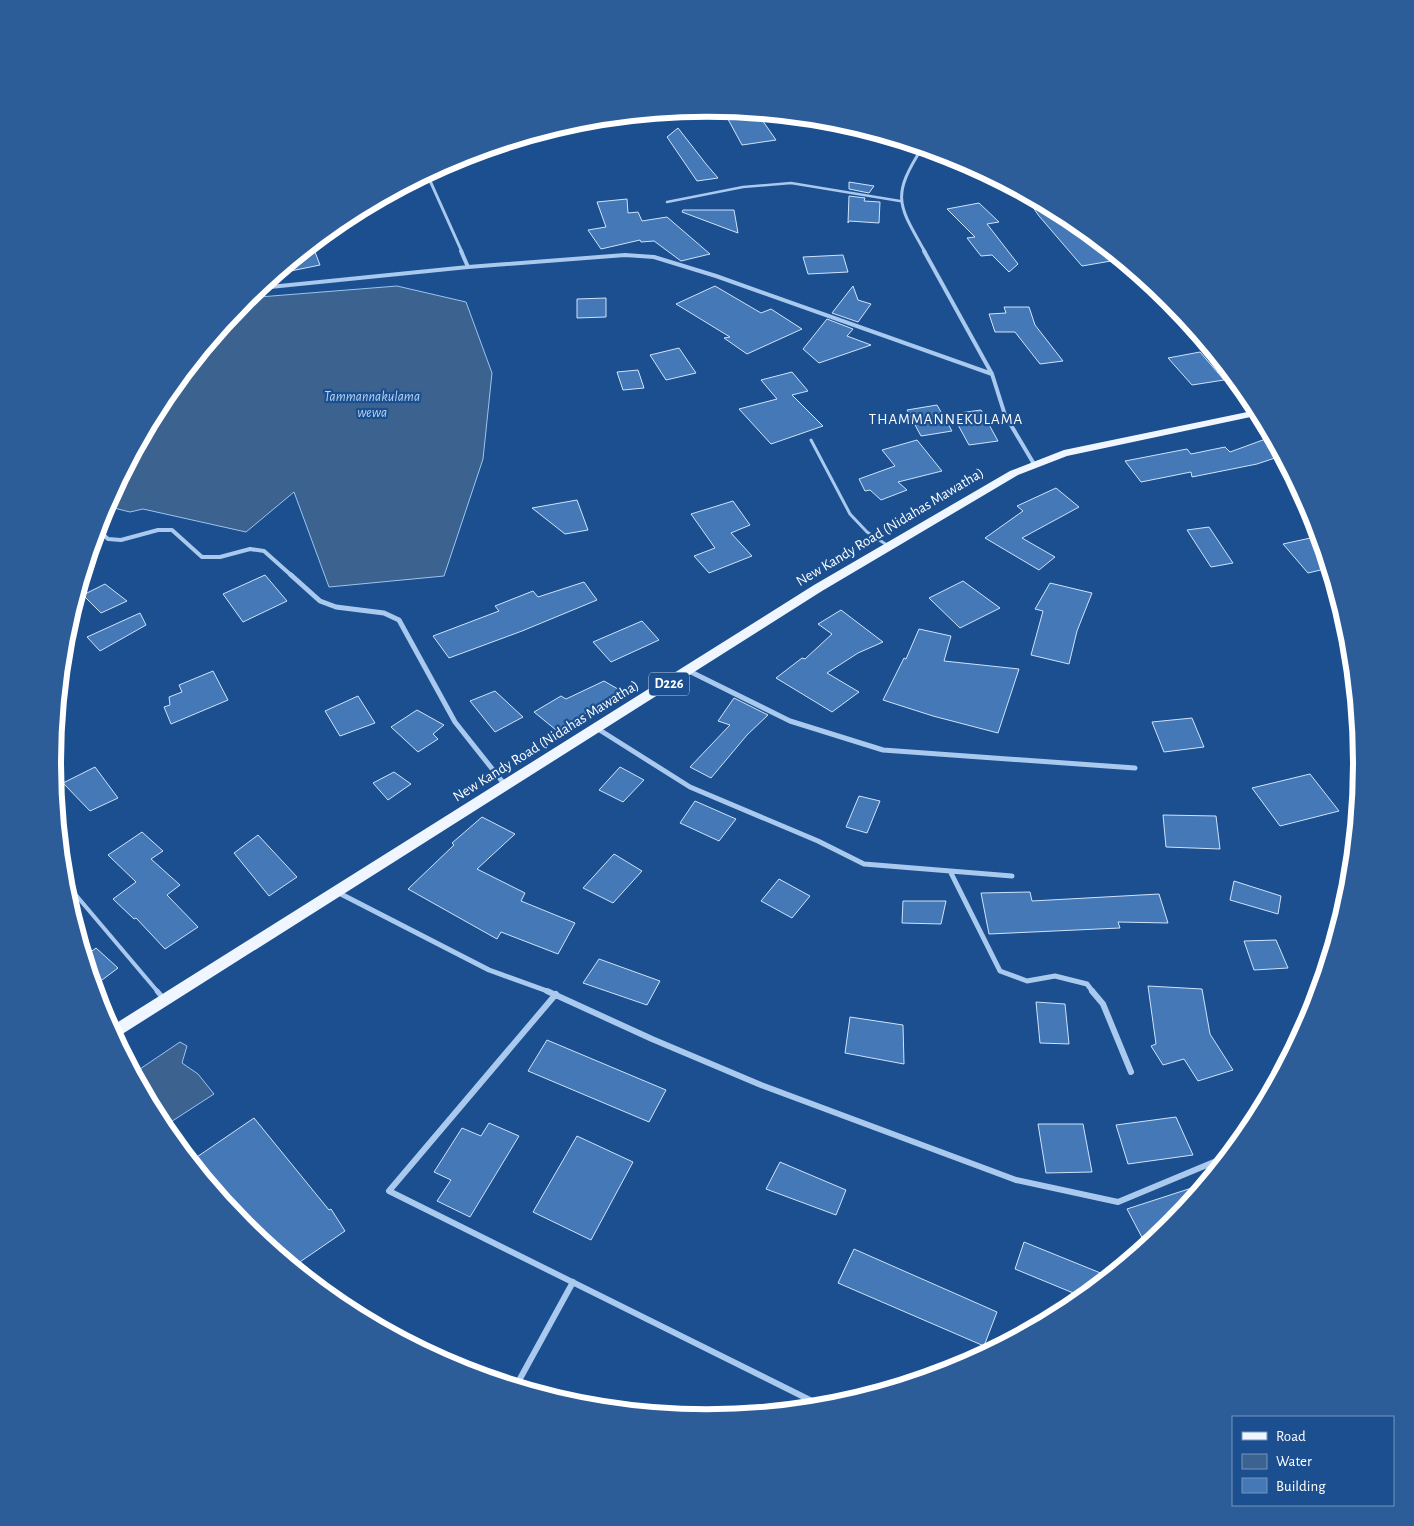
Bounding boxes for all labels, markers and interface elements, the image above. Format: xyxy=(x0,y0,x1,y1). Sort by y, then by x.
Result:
water label: Tammannakulama wewa xyxy=(324,390,420,420)
district label: THAMMANNEKULAMA xyxy=(869,412,1023,427)
street label: New Kandy Road (Nidahas Mawatha) xyxy=(794,465,986,589)
road number: D226 xyxy=(649,672,689,696)
street label: New Kandy Road (Nidahas Mawatha) xyxy=(450,677,642,805)
legend xyxy=(1232,1416,1394,1506)
text: Road xyxy=(1276,1429,1306,1444)
text: Water xyxy=(1276,1454,1312,1469)
text: Building xyxy=(1276,1479,1326,1494)

